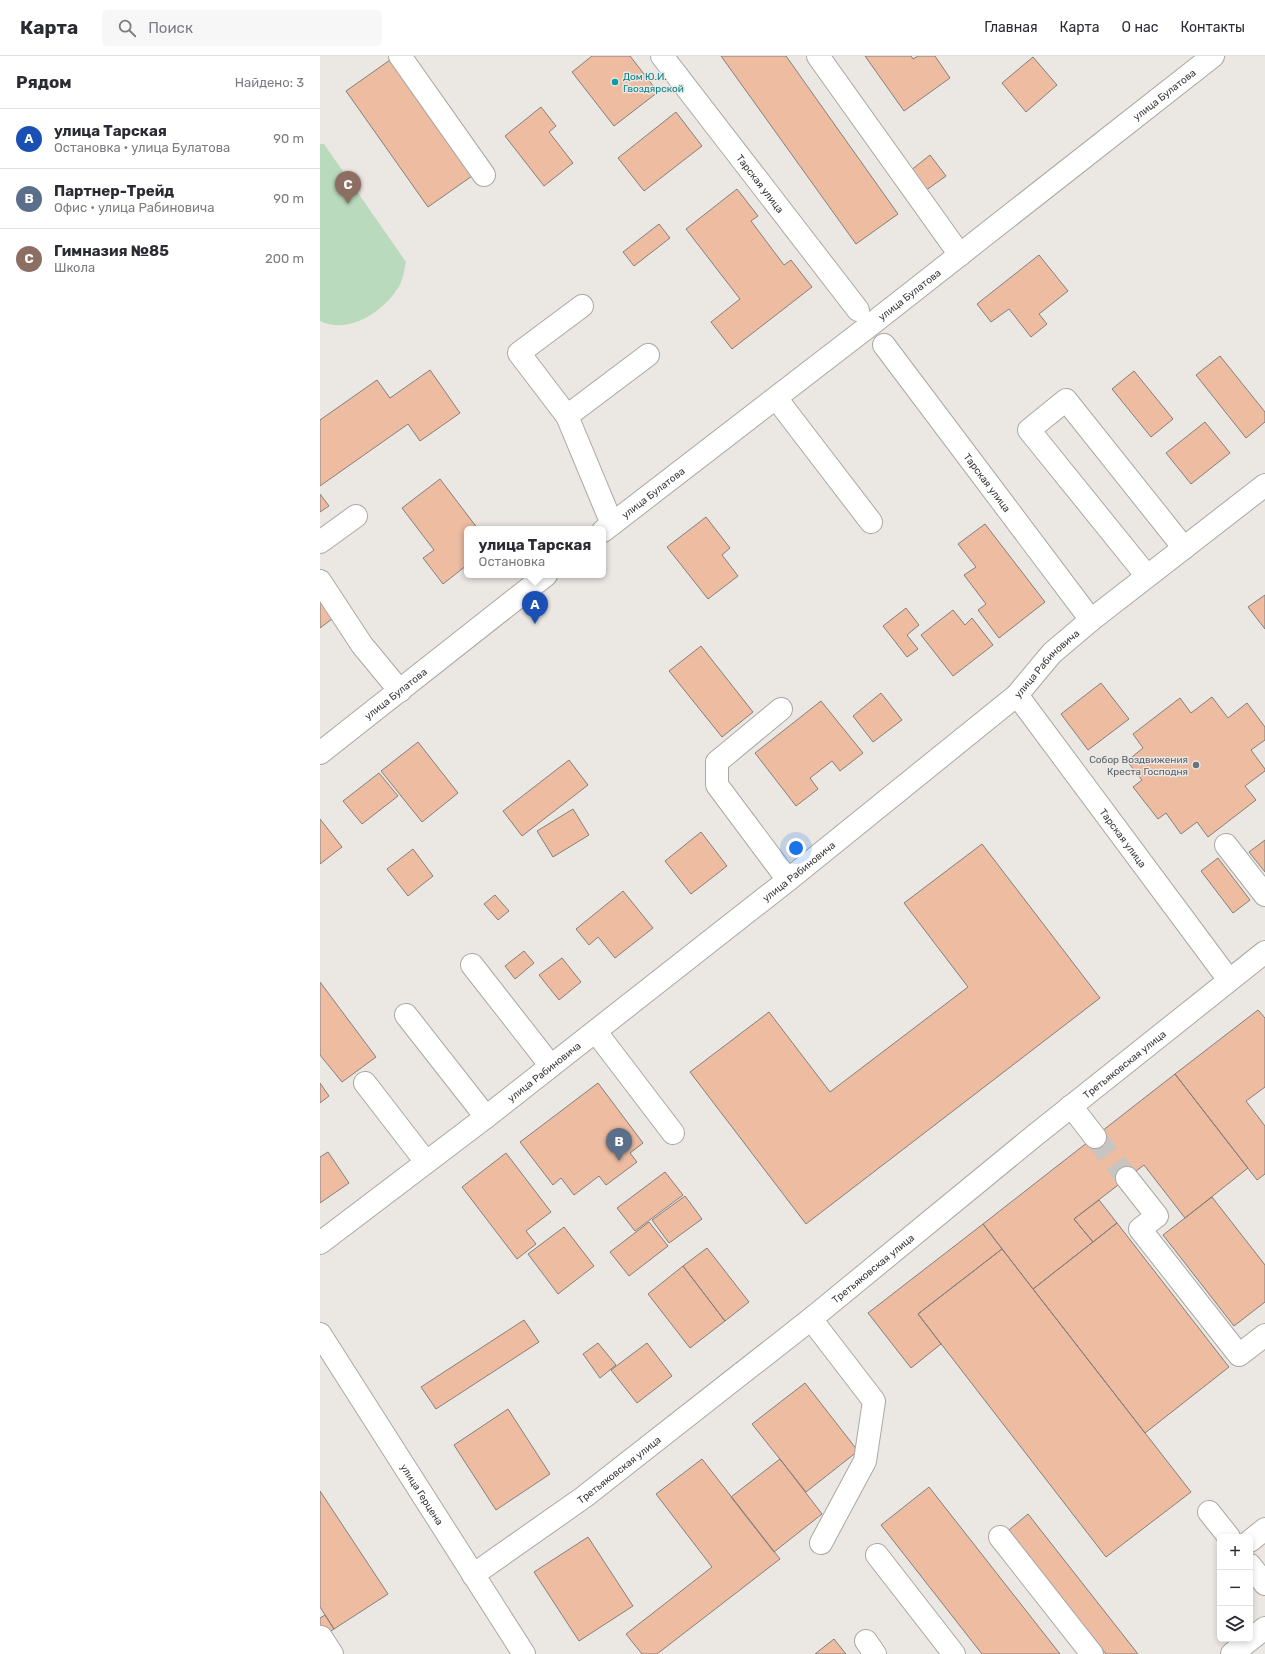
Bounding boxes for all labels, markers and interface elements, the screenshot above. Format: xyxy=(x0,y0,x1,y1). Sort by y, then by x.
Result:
search box xyxy=(102,10,382,46)
text: Карта xyxy=(20,16,78,39)
icon: search xyxy=(116,17,138,39)
text: Поиск xyxy=(148,19,193,37)
text: Главная xyxy=(984,19,1038,36)
text: Карта xyxy=(1060,19,1100,36)
text: О нас xyxy=(1122,19,1158,36)
text: Контакты xyxy=(1180,19,1245,36)
street label: улица Булатова xyxy=(1131,67,1198,123)
place label: Дом Ю.И. Гвоздярской xyxy=(623,71,684,95)
text: Рядом xyxy=(16,72,72,92)
text: Найдено: 3 xyxy=(235,75,304,90)
marker: Дом Ю.И. Гвоздярской xyxy=(610,77,620,87)
text: улица Тарская xyxy=(54,122,167,140)
text: A xyxy=(24,131,34,146)
text: 90 m xyxy=(273,131,304,146)
text: Остановка · улица Булатова xyxy=(54,140,230,155)
street label: Тарская улица xyxy=(733,153,786,216)
pin: C xyxy=(335,171,361,204)
text: Партнер-Трейд xyxy=(54,182,174,200)
text: B xyxy=(24,191,34,206)
text: 90 m xyxy=(273,191,304,206)
text: Офис · улица Рабиновича xyxy=(54,200,214,215)
text: Гимназия №85 xyxy=(54,242,169,260)
text: C xyxy=(24,251,34,266)
text: 200 m xyxy=(265,251,304,266)
text: Школа xyxy=(54,260,95,275)
street label: улица Булатова xyxy=(876,267,944,323)
street label: Тарская улица xyxy=(961,451,1013,515)
street label: улица Булатова xyxy=(620,465,687,521)
popup xyxy=(464,526,606,578)
text: улица Тарская xyxy=(479,536,591,554)
text: Остановка xyxy=(479,554,545,569)
pin: A xyxy=(522,591,548,624)
street label: улица Рабиновича xyxy=(1012,628,1082,701)
street label: улица Булатова xyxy=(362,666,430,723)
place label: Собор Воздвижения Креста Господня xyxy=(1089,754,1188,778)
marker: Собор Воздвижения Креста Господня xyxy=(1191,760,1201,770)
street label: Тарская улица xyxy=(1097,807,1148,870)
your location xyxy=(786,838,806,858)
street label: улица Рабиновича xyxy=(760,839,838,905)
street label: Третьяковская улица xyxy=(1081,1028,1169,1102)
street label: улица Рабиновича xyxy=(506,1040,584,1105)
pin: B xyxy=(606,1128,632,1161)
street label: Третьяковская улица xyxy=(830,1232,917,1306)
street label: Третьяковская улица xyxy=(575,1434,664,1507)
street label: улица Герцена xyxy=(397,1462,445,1528)
map controls xyxy=(1217,1534,1253,1642)
button: + xyxy=(1217,1534,1253,1570)
button: − xyxy=(1217,1570,1253,1606)
button: layers xyxy=(1217,1606,1253,1642)

